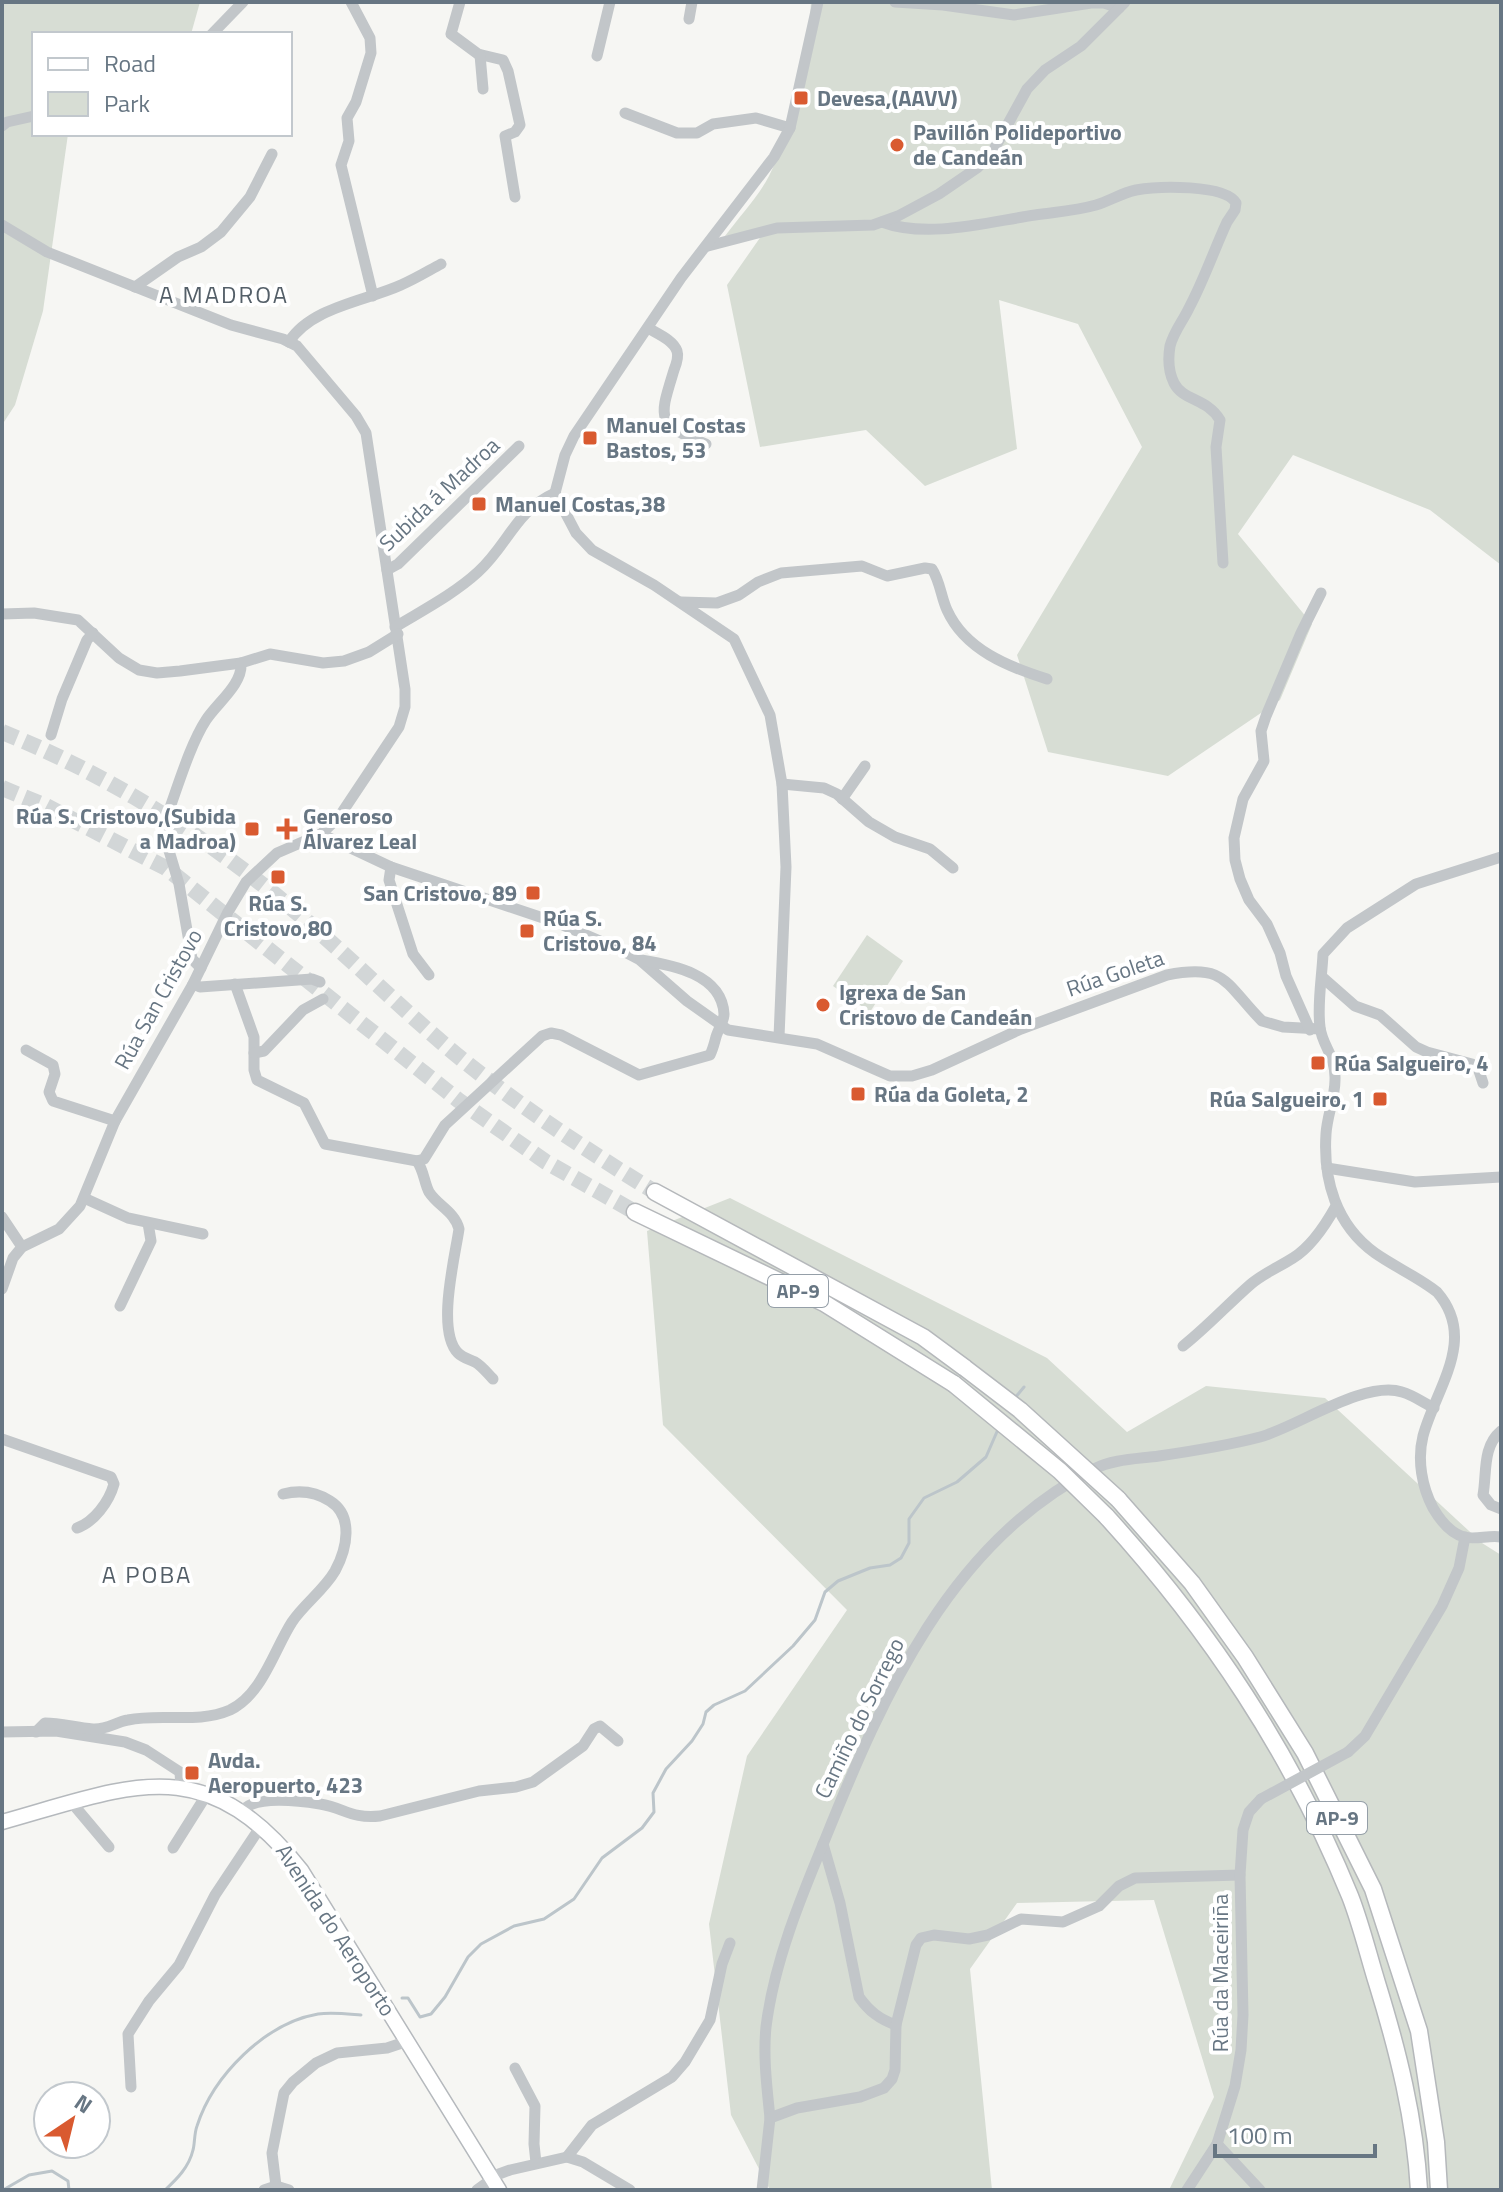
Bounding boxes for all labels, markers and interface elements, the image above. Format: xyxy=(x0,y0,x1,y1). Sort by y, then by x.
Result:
legend xyxy=(32,32,292,136)
text: Road xyxy=(104,45,156,81)
place label: Devesa,(AAVV) xyxy=(817,81,958,115)
text: Park xyxy=(104,85,150,121)
marker: Devesa,(AAVV) xyxy=(792,89,810,107)
place label: Pavillón Polideportivo de Candeán xyxy=(913,115,1122,174)
marker: Pavillón Polideportivo de Candeán xyxy=(888,136,906,154)
district label: A MADROA xyxy=(159,276,289,312)
place label: Manuel Costas Bastos, 53 xyxy=(606,408,746,467)
street label: Subida á Madroa xyxy=(371,429,507,559)
marker: Manuel Costas Bastos, 53 xyxy=(581,429,599,447)
place label: Manuel Costas,38 xyxy=(495,487,665,521)
marker: Manuel Costas,38 xyxy=(470,495,488,513)
place label: Rúa S. Cristovo,(Subida a Madroa) xyxy=(16,799,236,858)
place label: Generoso Álvarez Leal xyxy=(303,799,417,858)
marker: Rúa S. Cristovo,(Subida a Madroa) xyxy=(243,820,261,838)
marker: Generoso Álvarez Leal xyxy=(278,820,296,838)
marker: Rúa S. Cristovo,80 xyxy=(269,868,287,886)
place label: San Cristovo, 89 xyxy=(363,876,517,910)
marker: San Cristovo, 89 xyxy=(524,884,542,902)
place label: Rúa S. Cristovo,80 xyxy=(224,886,332,945)
place label: Rúa S. Cristovo, 84 xyxy=(543,901,657,960)
street label: Rúa San Cristovo xyxy=(105,922,211,1076)
marker: Rúa S. Cristovo, 84 xyxy=(518,922,536,940)
street label: Rúa Goleta xyxy=(1062,940,1168,1006)
place label: Igrexa de San Cristovo de Candeán xyxy=(839,975,1032,1034)
marker: Igrexa de San Cristovo de Candeán xyxy=(814,996,832,1014)
place label: Rúa Salgueiro, 4 xyxy=(1334,1046,1489,1080)
marker: Rúa Salgueiro, 4 xyxy=(1309,1054,1327,1072)
place label: Rúa da Goleta, 2 xyxy=(874,1077,1029,1111)
place label: Rúa Salgueiro, 1 xyxy=(1209,1082,1364,1116)
marker: Rúa da Goleta, 2 xyxy=(849,1085,867,1103)
marker: Rúa Salgueiro, 1 xyxy=(1371,1090,1389,1108)
road number: AP-9 xyxy=(768,1275,828,1307)
district label: A POBA xyxy=(102,1556,192,1592)
street label: Camiño do Sorrego xyxy=(805,1632,913,1804)
place label: Avda. Aeropuerto, 423 xyxy=(208,1743,363,1802)
marker: Avda. Aeropuerto, 423 xyxy=(183,1764,201,1782)
road number: AP-9 xyxy=(1307,1802,1367,1834)
street label: Avenida do Aeroporto xyxy=(267,1837,405,2023)
street label: Rúa da Maceiriña xyxy=(1203,1894,1237,2052)
north arrow xyxy=(32,2080,112,2160)
text: N xyxy=(67,2085,99,2122)
scale bar xyxy=(1215,2108,1375,2158)
text: 100 m xyxy=(1227,2117,1293,2153)

